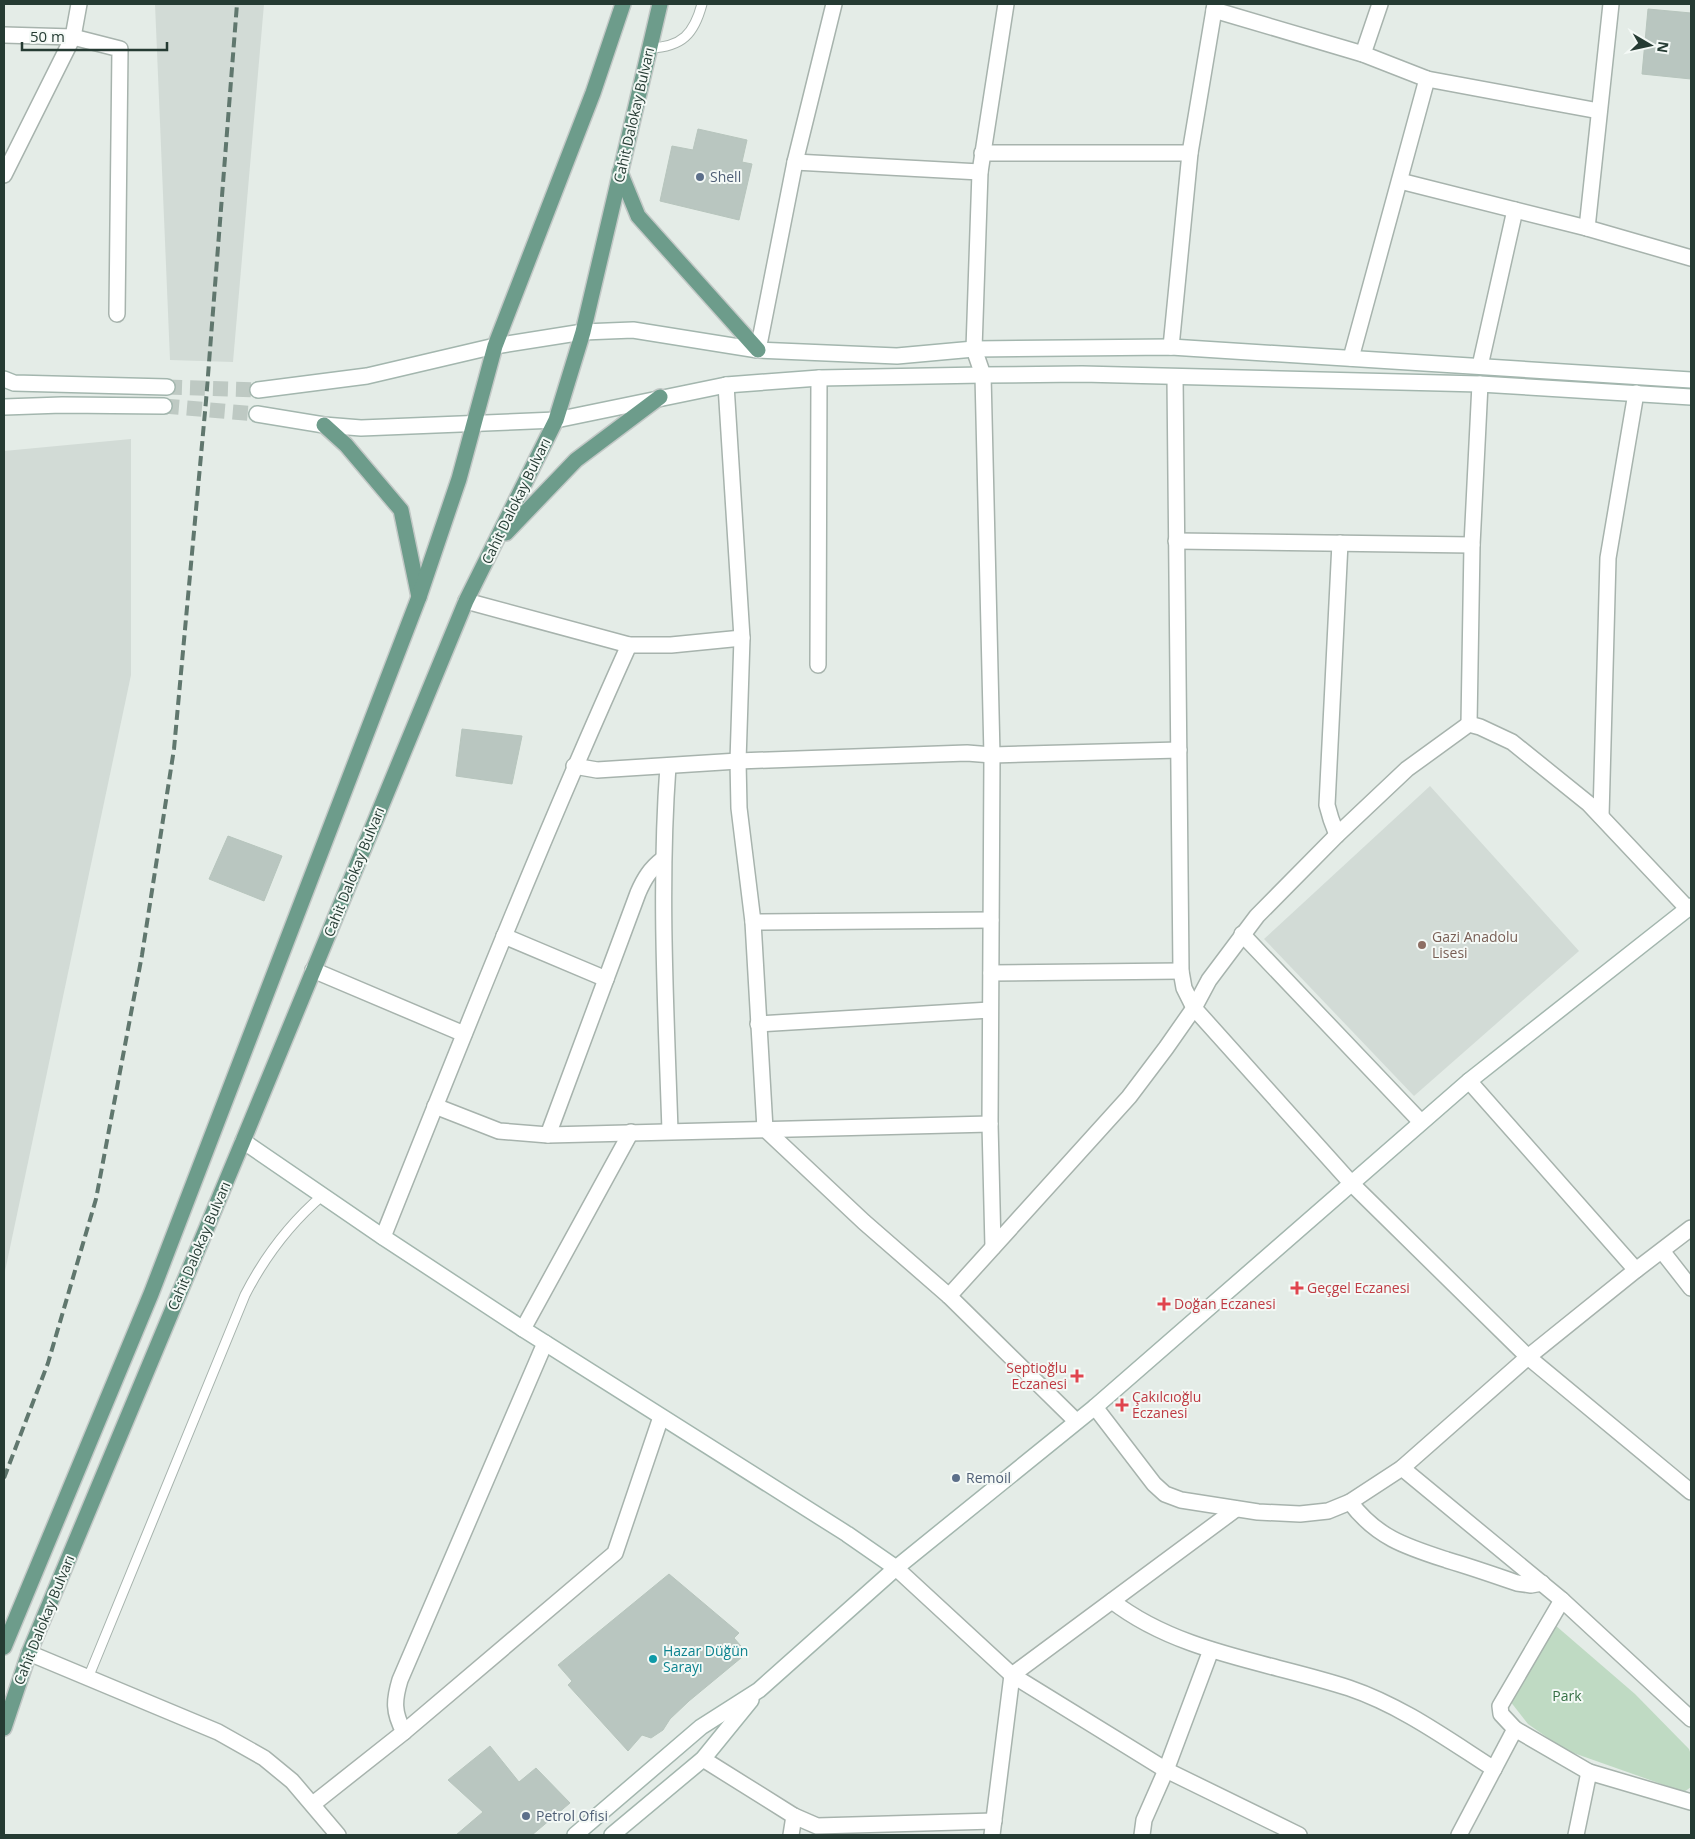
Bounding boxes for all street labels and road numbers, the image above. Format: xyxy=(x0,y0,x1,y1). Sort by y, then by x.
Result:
street label: Cahit Dalokay Bulvarı xyxy=(609,45,658,184)
street label: Cahit Dalokay Bulvarı xyxy=(477,435,554,567)
street label: Cahit Dalokay Bulvarı xyxy=(319,804,388,939)
street label: Cahit Dalokay Bulvarı xyxy=(163,1178,234,1313)
street label: Cahit Dalokay Bulvarı xyxy=(9,1552,78,1687)

